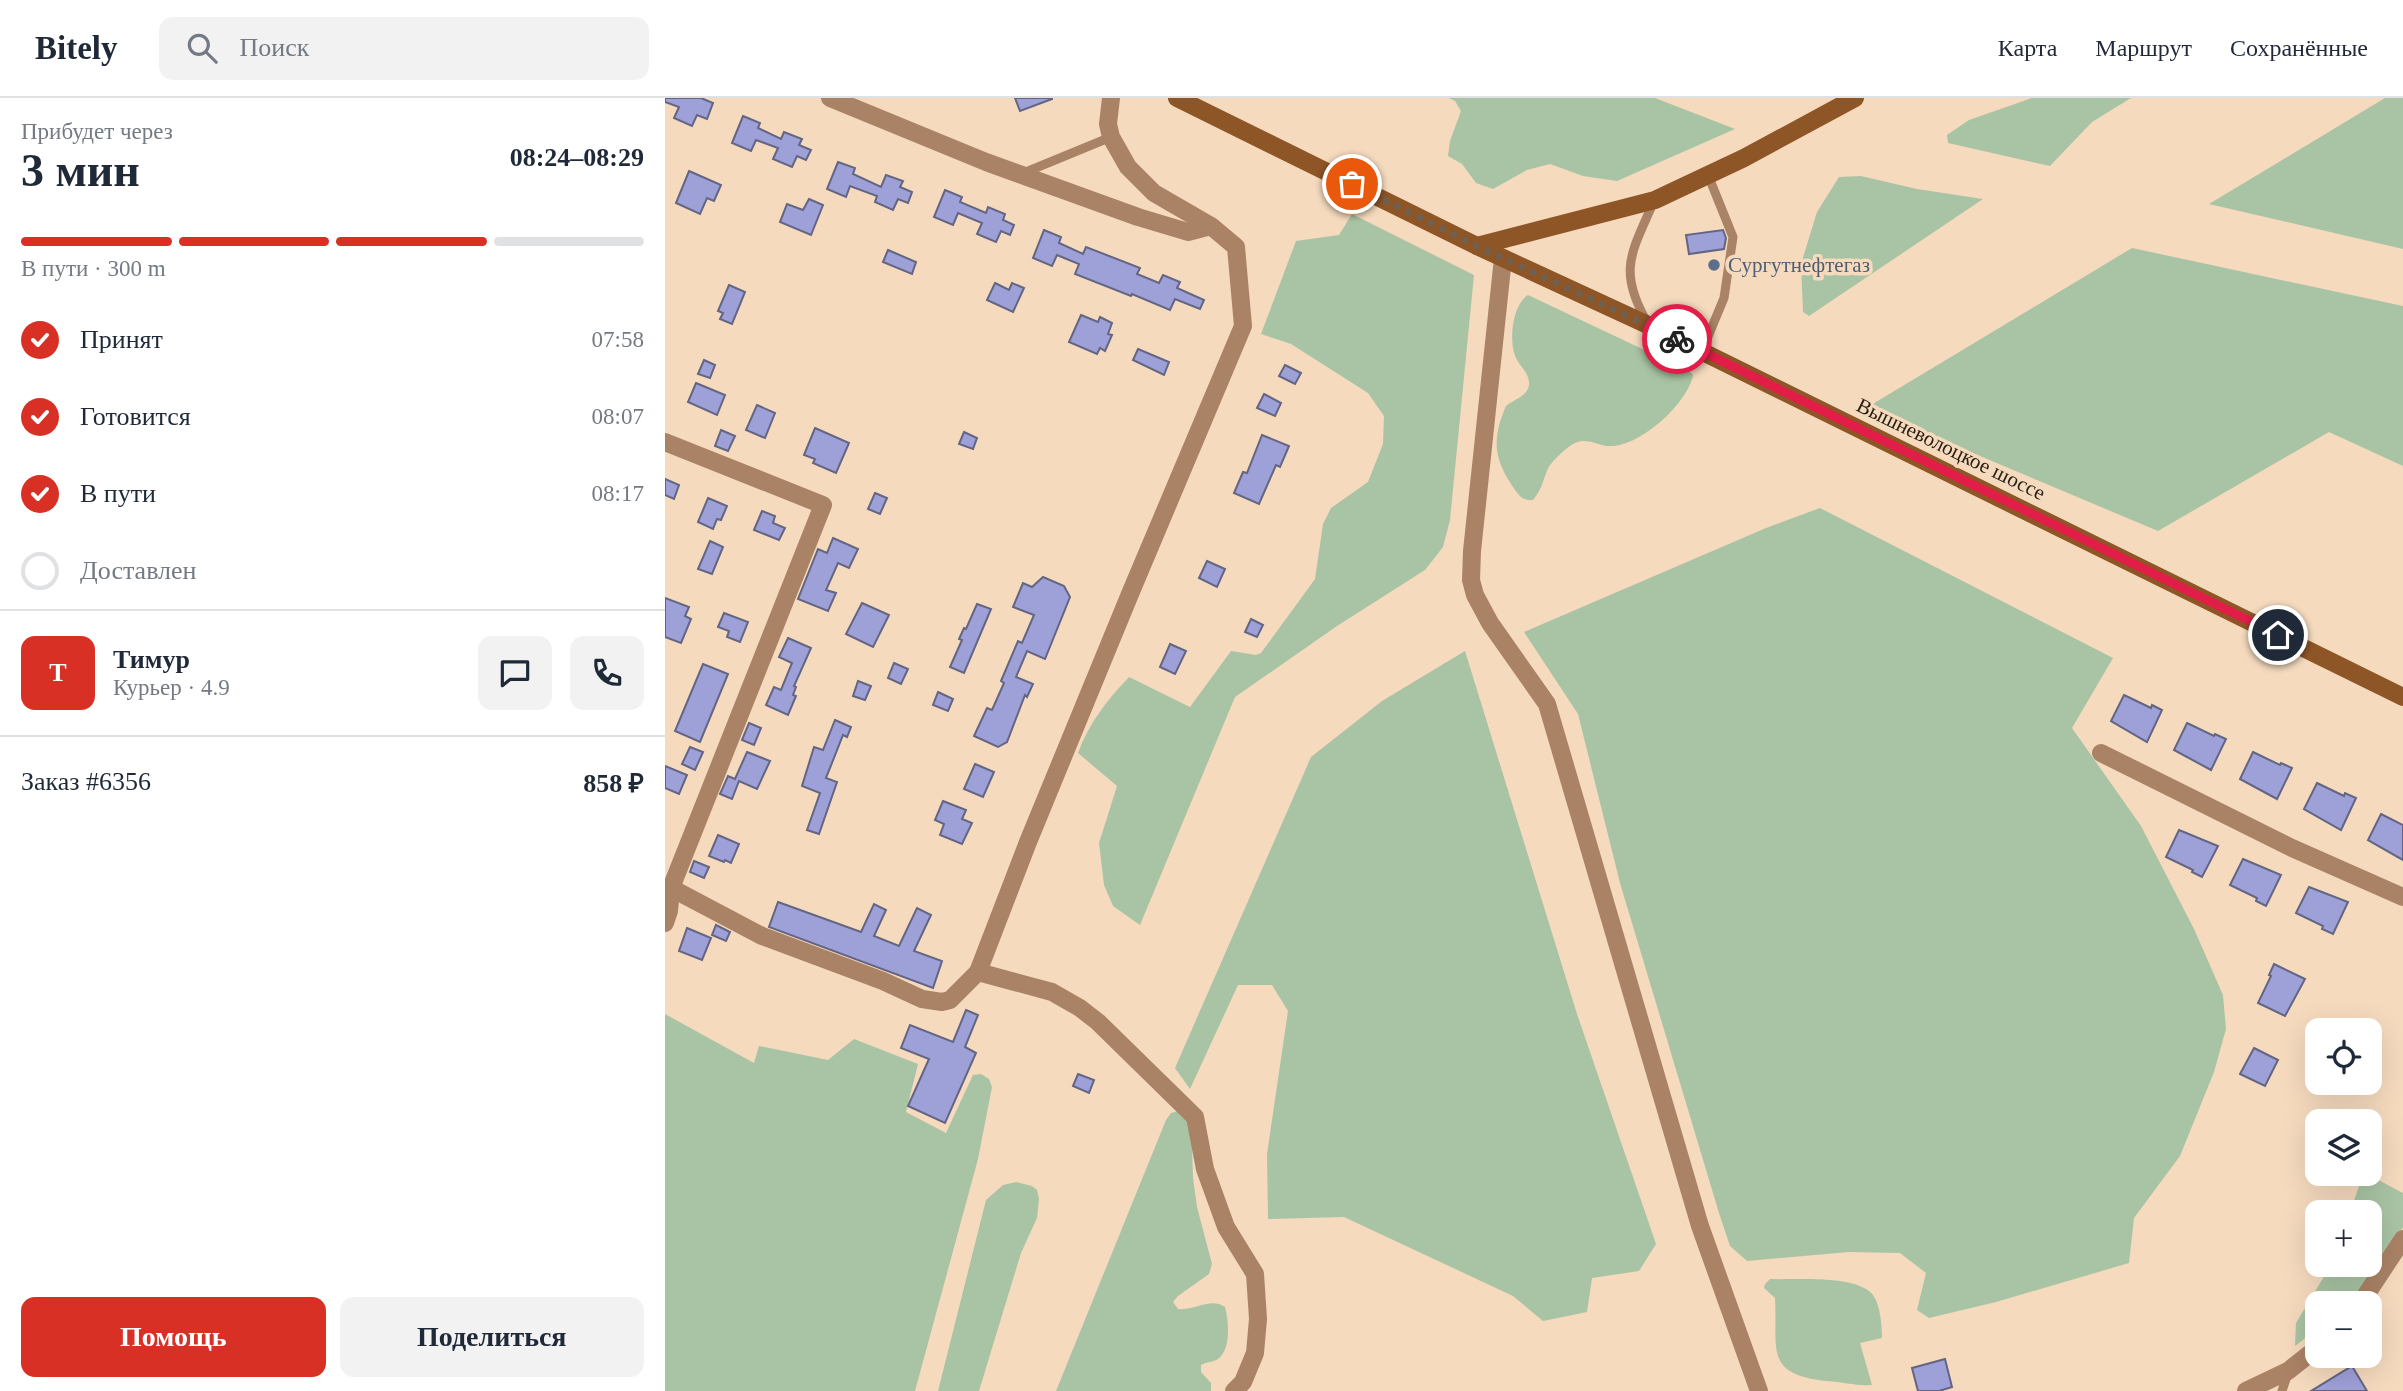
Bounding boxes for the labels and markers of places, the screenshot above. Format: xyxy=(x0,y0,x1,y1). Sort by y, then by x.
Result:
pin xyxy=(1322,154,1382,214)
place label: Сургутнефтегаз xyxy=(1728,253,1870,277)
marker: Сургутнефтегаз xyxy=(1706,257,1722,273)
pin xyxy=(2248,605,2308,665)

